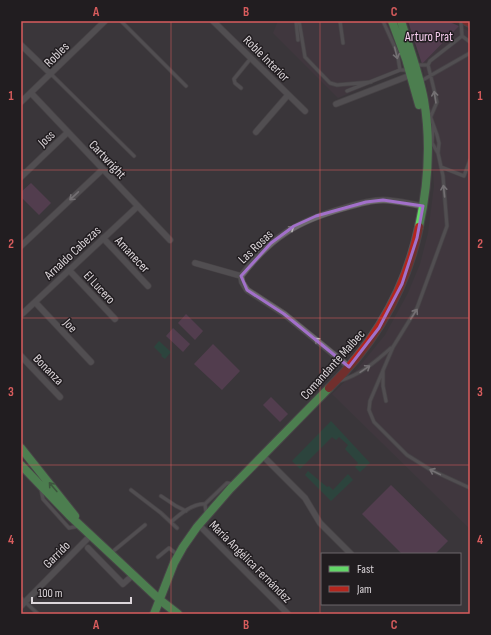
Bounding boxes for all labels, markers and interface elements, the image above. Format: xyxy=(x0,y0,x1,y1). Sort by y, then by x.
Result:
text: A xyxy=(92,4,100,20)
text: B xyxy=(243,4,249,20)
text: C xyxy=(391,4,398,20)
park label: Arturo Prat xyxy=(404,29,453,45)
street label: Roble Interior xyxy=(240,32,293,85)
street label: Robles xyxy=(41,39,73,71)
one-way arrow xyxy=(393,47,401,60)
text: 1 xyxy=(8,88,14,104)
text: 1 xyxy=(477,88,483,104)
one-way arrow xyxy=(431,90,439,103)
street label: Joss xyxy=(34,127,59,151)
street label: Cartwright xyxy=(85,137,129,182)
one-way arrow xyxy=(440,185,448,198)
one-way arrow xyxy=(69,191,80,200)
street label: Arnaldo Cabezas xyxy=(40,222,105,284)
street label: Las Rosas xyxy=(235,226,277,267)
one-way arrow xyxy=(283,226,294,234)
street label: Amanecer xyxy=(111,232,153,276)
text: 2 xyxy=(8,236,14,252)
text: 2 xyxy=(477,236,483,252)
street label: El Lucero xyxy=(80,268,119,308)
one-way arrow xyxy=(410,308,418,320)
street label: Joe xyxy=(59,315,81,336)
street label: Comandante Malbec xyxy=(297,326,368,403)
one-way arrow xyxy=(314,338,325,346)
street label: Bonanza xyxy=(30,351,67,389)
one-way arrow xyxy=(359,365,370,373)
text: 3 xyxy=(8,384,14,400)
text: 3 xyxy=(477,384,483,400)
one-way arrow xyxy=(429,468,441,475)
one-way arrow xyxy=(49,482,58,492)
street label: María Angélica Fernández xyxy=(206,517,295,607)
text: 4 xyxy=(8,532,14,548)
text: 4 xyxy=(477,532,483,548)
street label: Garrido xyxy=(40,538,74,572)
legend xyxy=(321,553,461,605)
text: Fast xyxy=(357,562,374,577)
scale bar xyxy=(32,579,131,605)
text: Jam xyxy=(356,582,372,597)
text: 100 m xyxy=(38,586,63,601)
text: A xyxy=(92,617,100,633)
text: B xyxy=(243,617,249,633)
text: C xyxy=(391,617,398,633)

